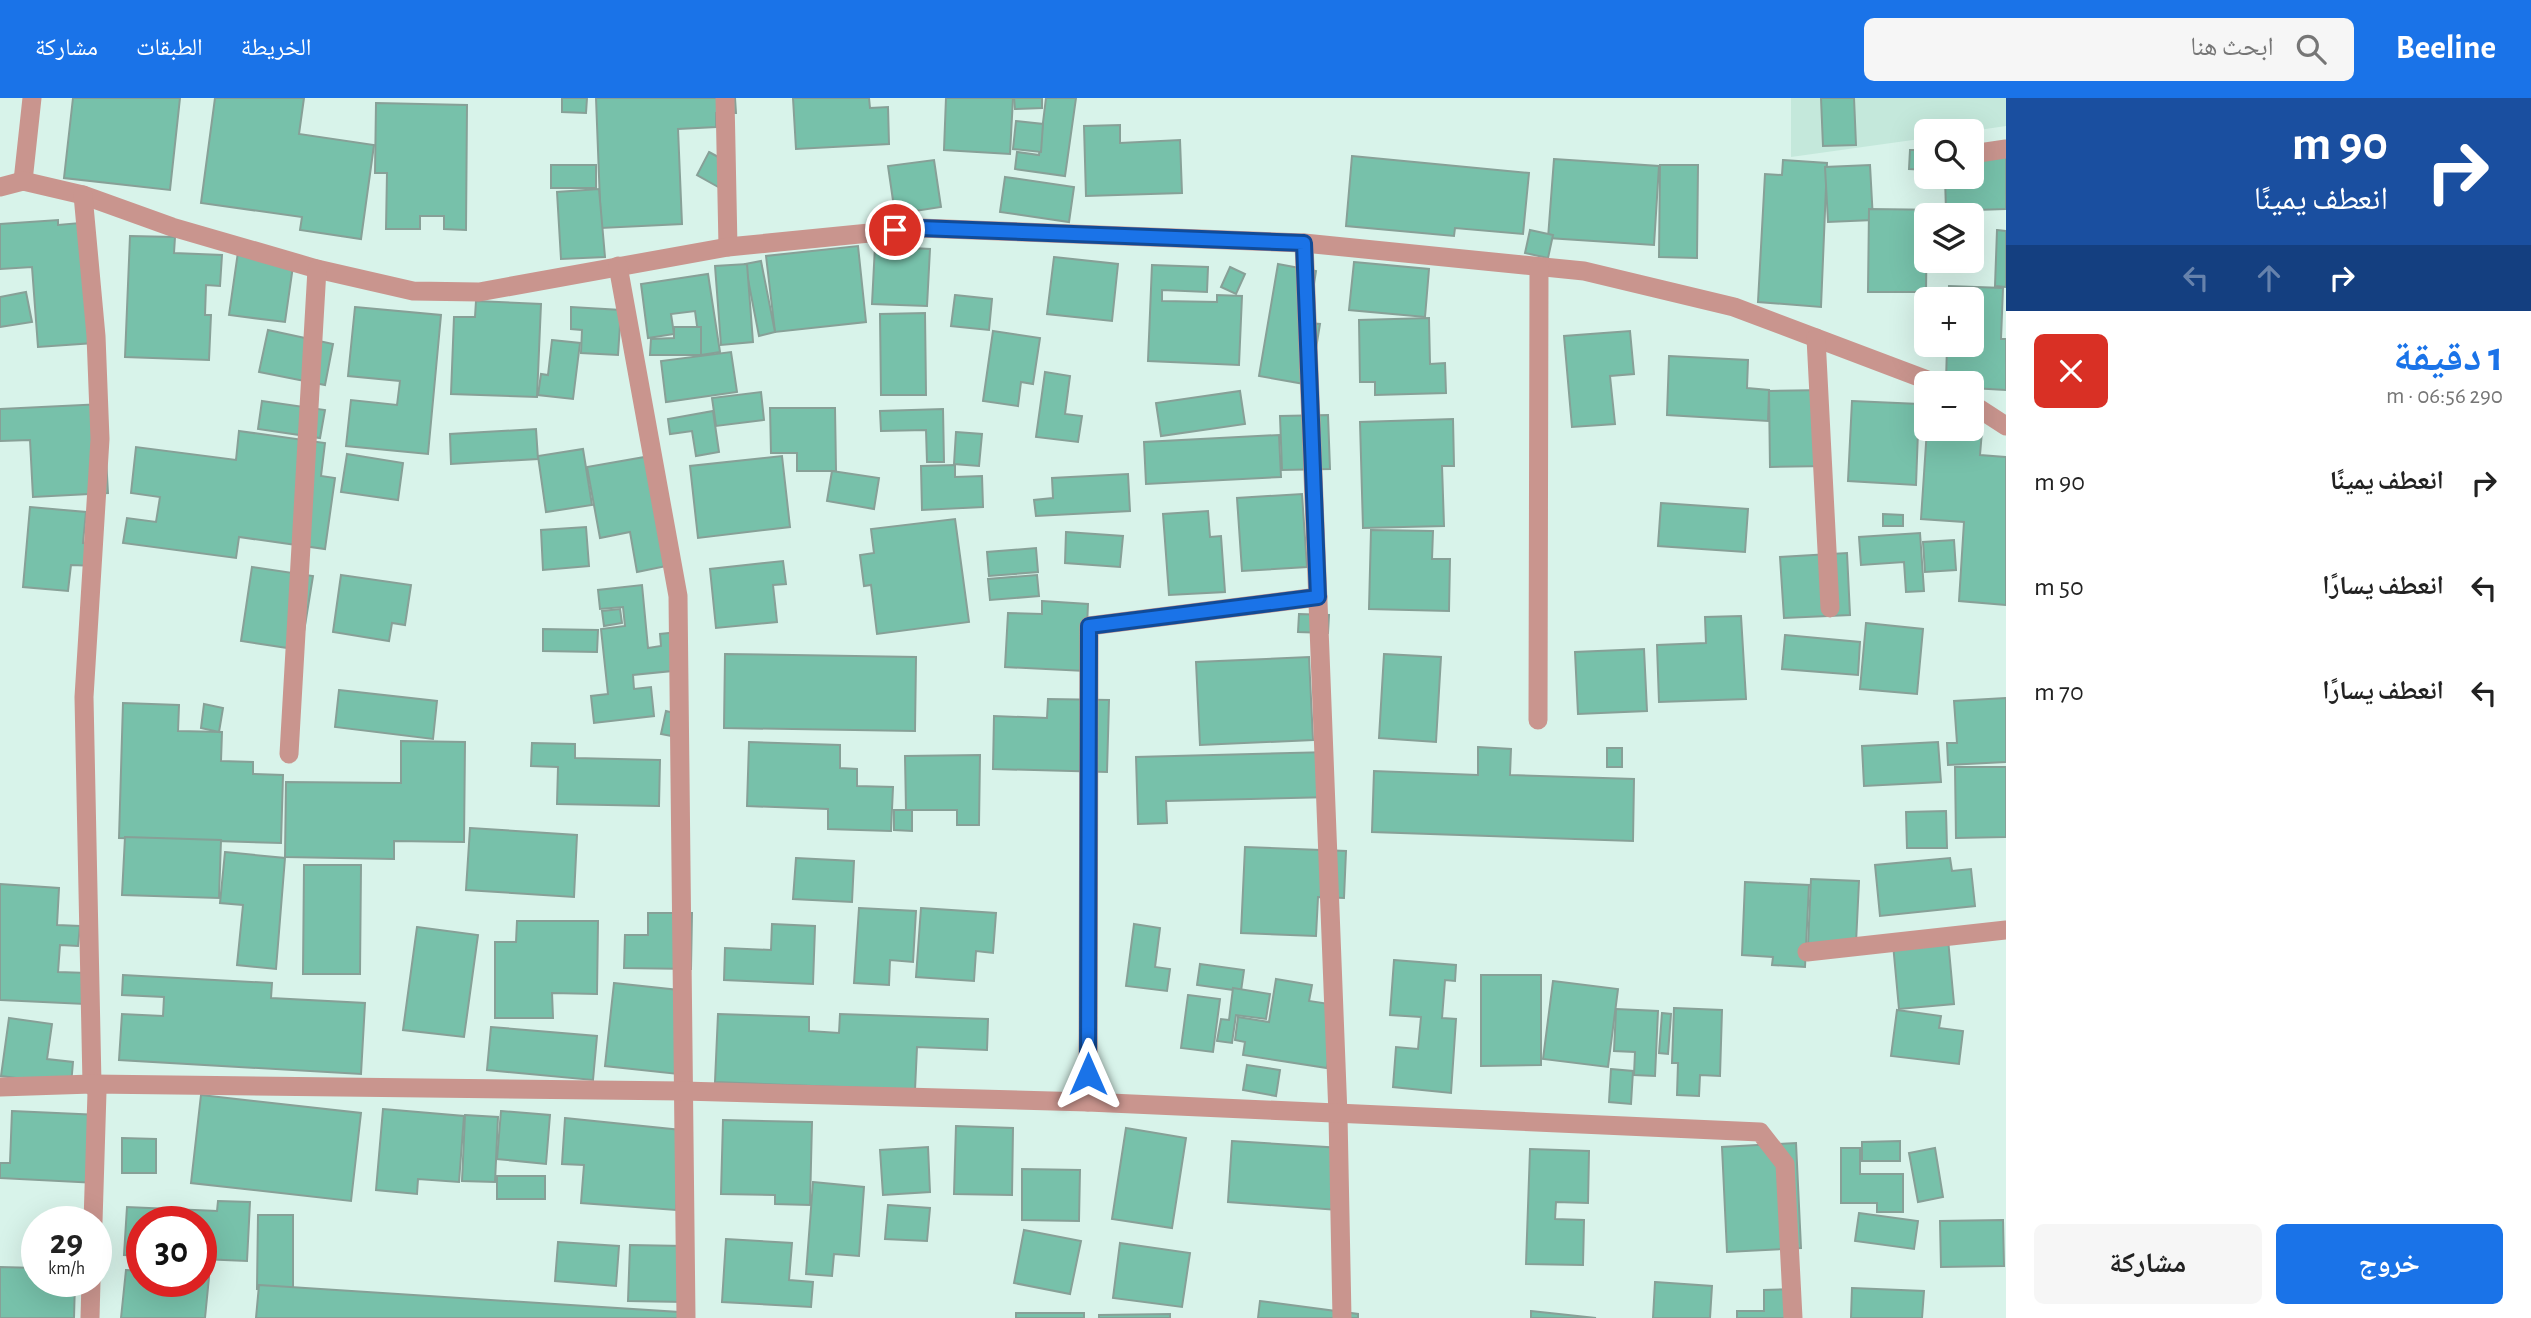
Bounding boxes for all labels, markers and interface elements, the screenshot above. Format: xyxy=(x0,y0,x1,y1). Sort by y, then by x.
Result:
search box xyxy=(1864,18,2354,81)
icon: search xyxy=(2292,30,2330,68)
text: Beeline xyxy=(2396,32,2496,65)
text: ابحث هنا xyxy=(2190,34,2274,60)
text: مشاركة xyxy=(35,36,98,60)
text: الطبقات xyxy=(136,36,203,60)
text: الخريطة xyxy=(241,36,311,60)
map controls xyxy=(1914,119,1984,441)
button: search xyxy=(1914,119,1984,189)
text: 90 m xyxy=(2292,120,2388,169)
icon: right xyxy=(2412,126,2503,217)
text: انعطف يمينًا xyxy=(2254,183,2388,215)
pin xyxy=(865,200,925,260)
button: layers xyxy=(1914,203,1984,273)
icon: arrive xyxy=(876,211,914,249)
icon: left xyxy=(2177,259,2215,297)
icon: ahead xyxy=(2250,259,2288,297)
icon: right xyxy=(2323,259,2361,297)
button: + xyxy=(1914,287,1984,357)
button: close xyxy=(2034,334,2108,408)
text: 1 دقيقة xyxy=(2393,336,2503,378)
button: − xyxy=(1914,371,1984,441)
text: 290 m · 06:56 xyxy=(2386,385,2503,408)
icon: right xyxy=(2465,464,2503,502)
text: انعطف يمينًا xyxy=(2330,468,2444,494)
text: 90 m xyxy=(2034,469,2085,495)
icon: left xyxy=(2465,569,2503,607)
text: انعطف يسارًا xyxy=(2322,573,2444,599)
text: 50 m xyxy=(2034,574,2084,600)
icon: left xyxy=(2465,674,2503,712)
text: انعطف يسارًا xyxy=(2322,678,2444,704)
text: 70 m xyxy=(2034,679,2084,705)
position arrow xyxy=(1051,1037,1125,1111)
speed limit sign: 30 xyxy=(126,1206,217,1297)
button: مشاركة xyxy=(2034,1224,2262,1304)
button: خروج xyxy=(2276,1224,2503,1304)
text: 29 xyxy=(50,1225,83,1260)
text: km/h xyxy=(48,1260,85,1278)

